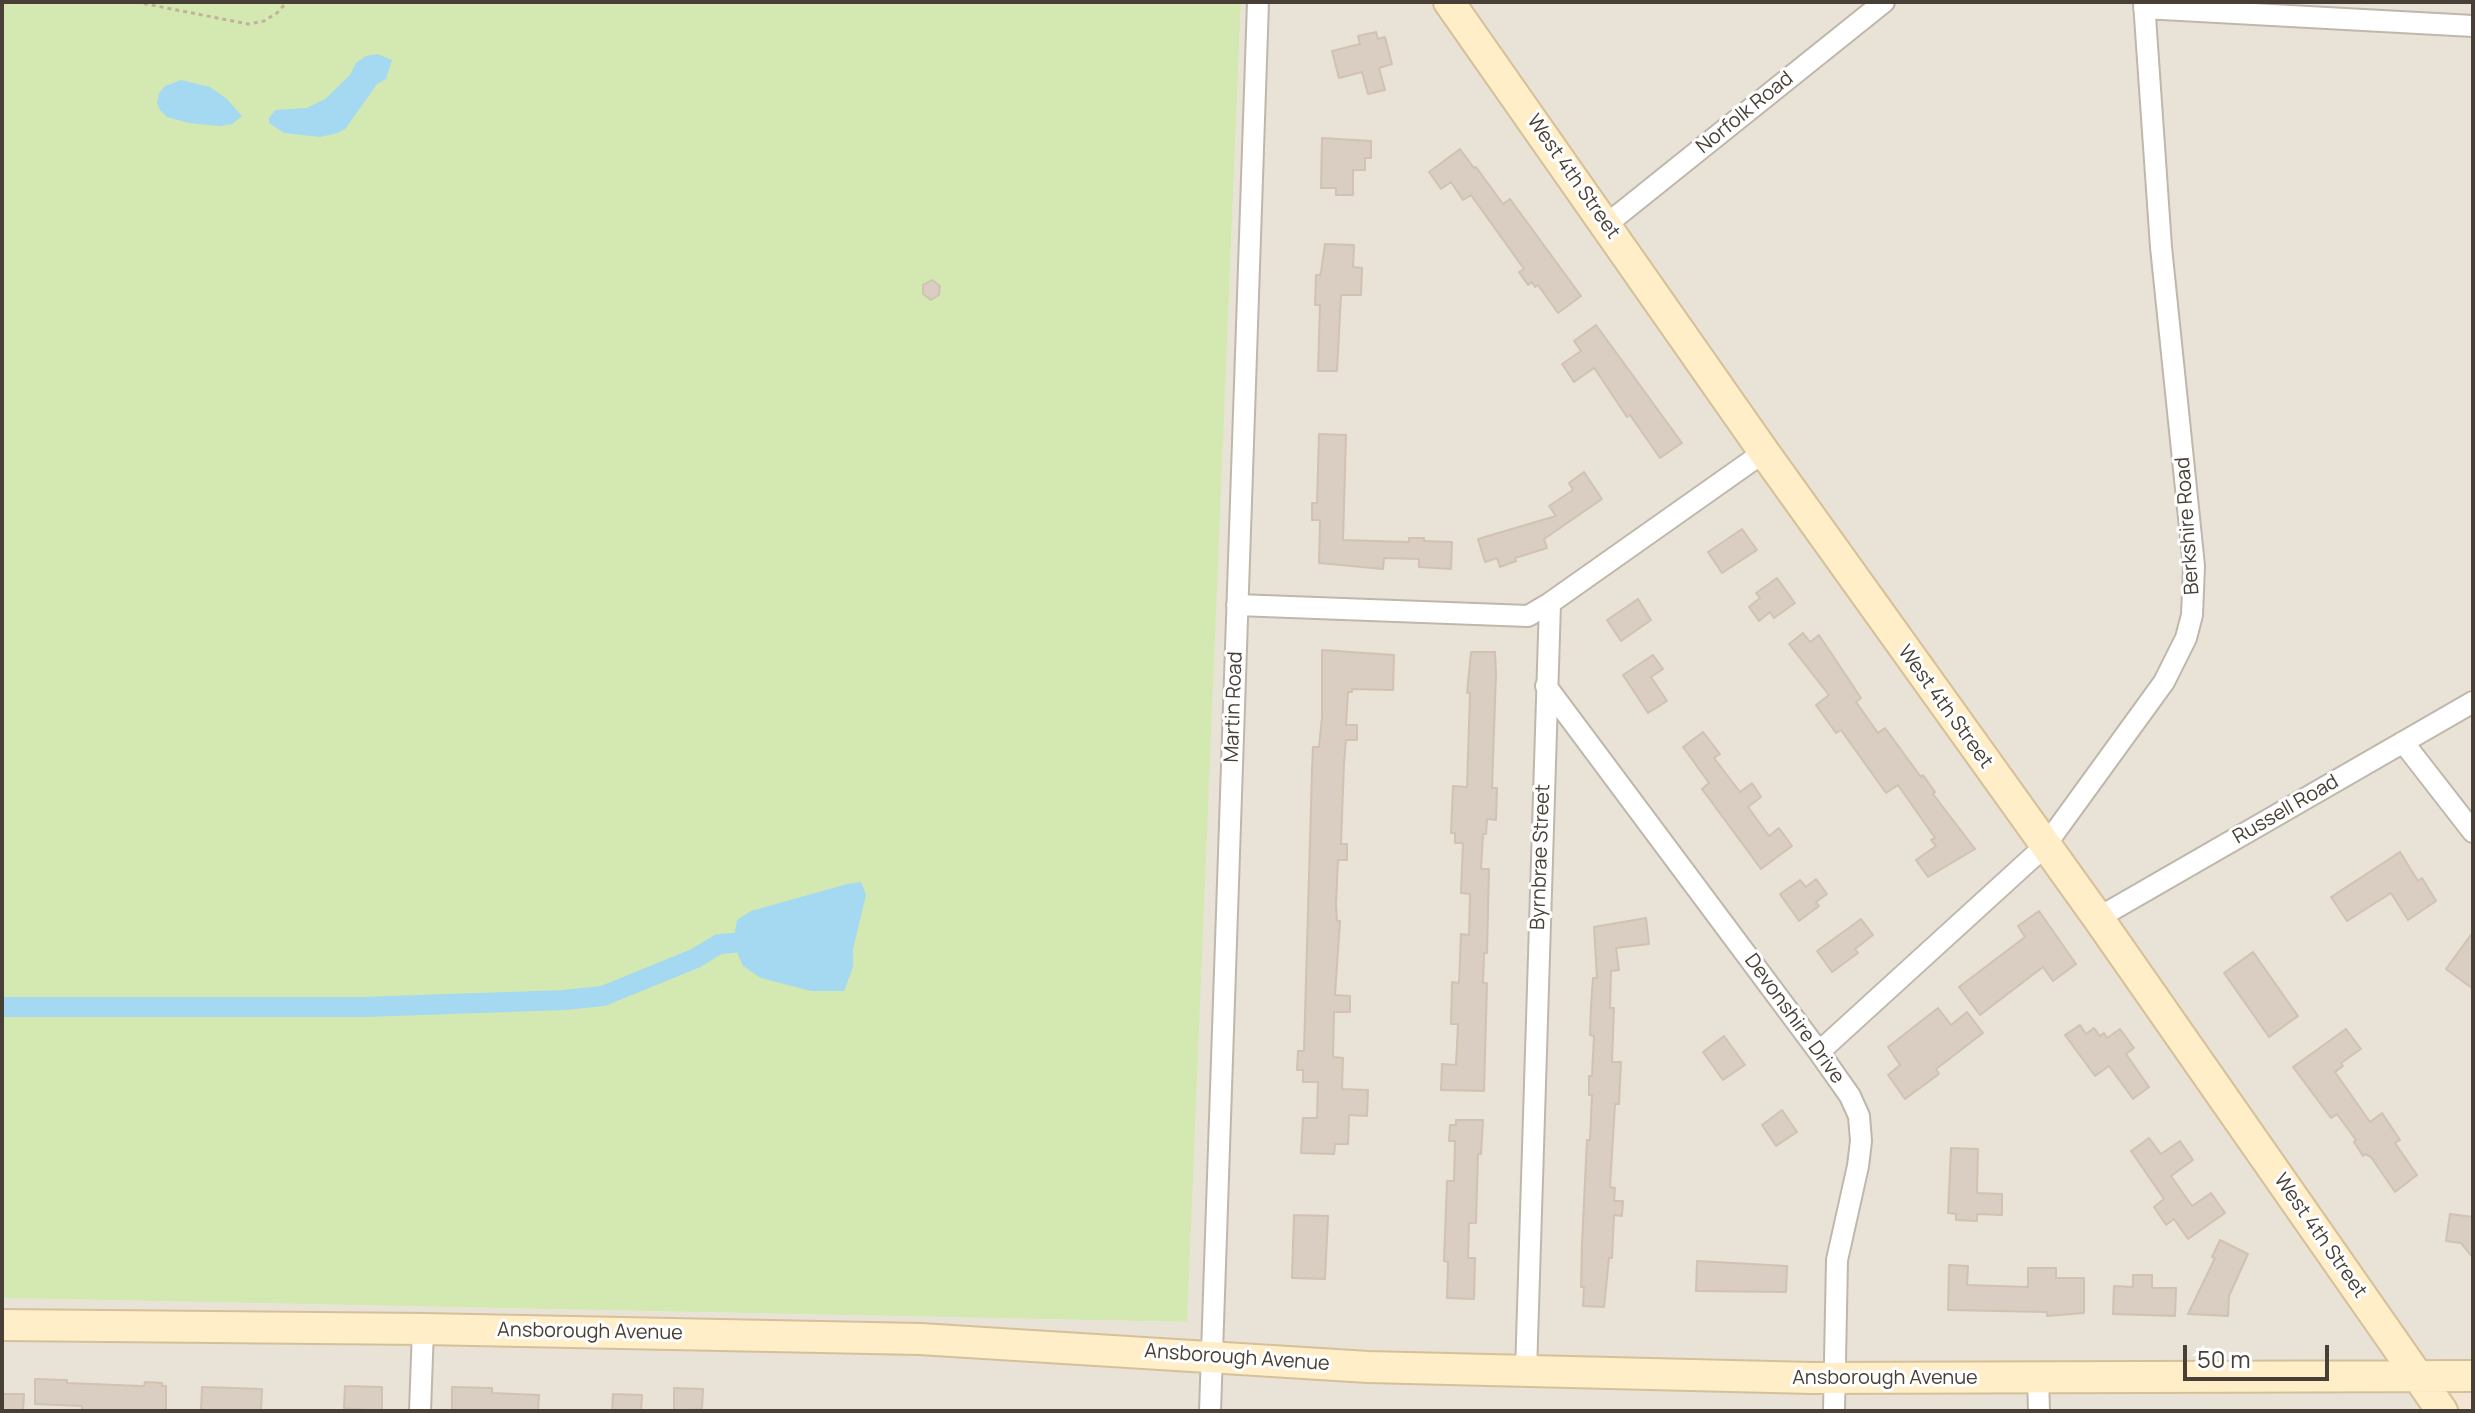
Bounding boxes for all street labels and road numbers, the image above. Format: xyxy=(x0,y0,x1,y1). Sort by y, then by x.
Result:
street label: Norfolk Road xyxy=(1692,67,1798,159)
street label: West 4th Street xyxy=(1521,110,1625,244)
street label: Berkshire Road xyxy=(2171,456,2205,596)
street label: West 4th Street xyxy=(1892,641,1998,773)
street label: Martin Road xyxy=(1220,651,1248,763)
street label: Russell Road xyxy=(2229,770,2343,850)
street label: Byrnbrae Street xyxy=(1526,784,1556,930)
street label: Devonshire Drive xyxy=(1739,949,1849,1089)
street label: West 4th Street xyxy=(2268,1169,2372,1303)
street label: Ansborough Avenue xyxy=(497,1318,683,1346)
street label: Ansborough Avenue xyxy=(1144,1340,1330,1376)
street label: Ansborough Avenue xyxy=(1792,1366,1978,1390)

